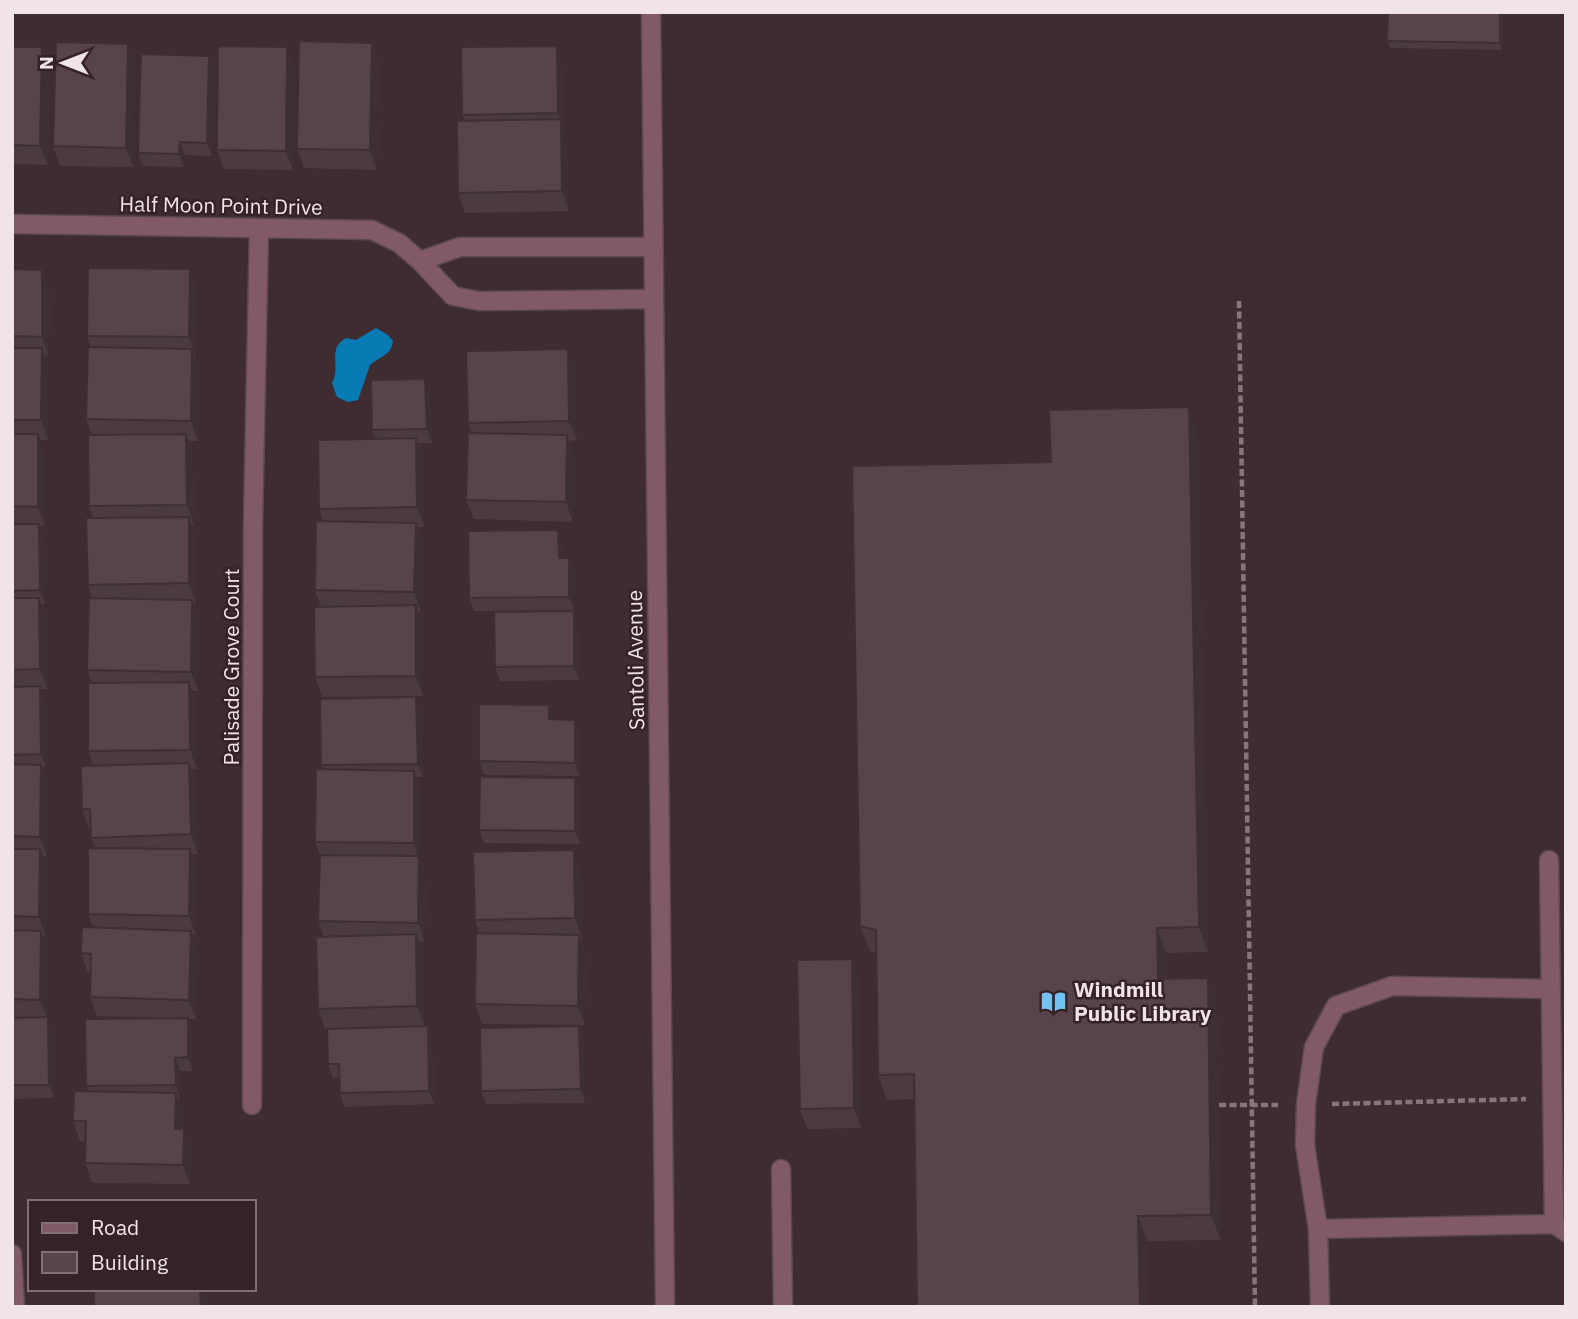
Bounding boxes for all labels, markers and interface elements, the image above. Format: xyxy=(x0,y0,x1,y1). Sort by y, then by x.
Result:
north arrow xyxy=(28,28,98,98)
text: N xyxy=(34,56,58,70)
street label: Half Moon Point Drive xyxy=(119,189,323,221)
street label: Palisade Grove Court xyxy=(217,568,245,766)
street label: Santoli Avenue xyxy=(620,590,650,730)
place label: Windmill Public Library xyxy=(1074,975,1212,1027)
library icon: Windmill Public Library xyxy=(1040,987,1068,1015)
legend xyxy=(28,1200,256,1291)
text: Road xyxy=(91,1213,139,1241)
text: Building xyxy=(91,1248,168,1276)

